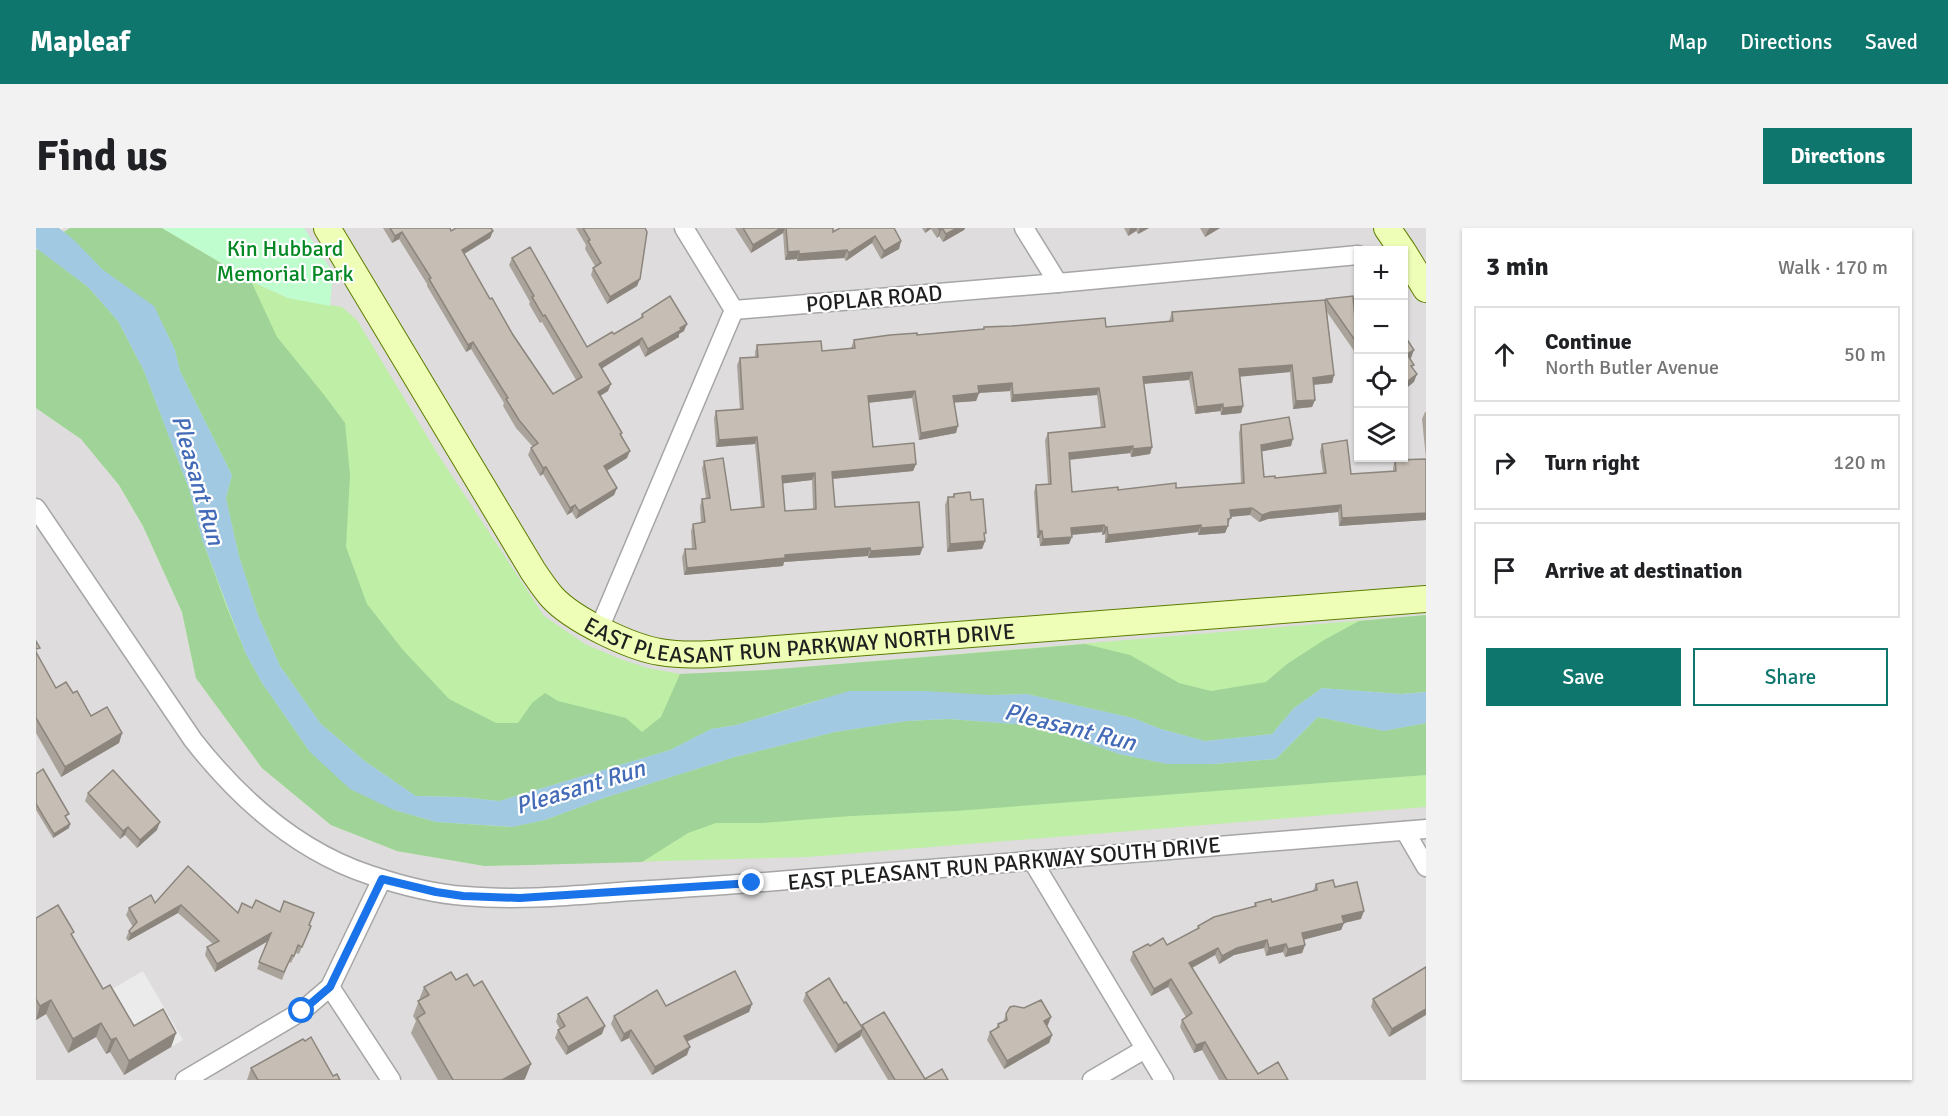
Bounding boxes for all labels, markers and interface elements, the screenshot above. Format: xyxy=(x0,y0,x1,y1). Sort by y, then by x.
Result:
text: Mapleaf xyxy=(30,25,130,59)
text: Map xyxy=(1669,29,1707,55)
text: Directions xyxy=(1740,29,1832,55)
text: Saved xyxy=(1865,29,1918,55)
button: Directions xyxy=(1763,128,1912,184)
text: Find us xyxy=(36,131,167,182)
park label: Kin Hubbard Memorial Park xyxy=(217,235,353,287)
map controls xyxy=(1354,246,1408,462)
button: + xyxy=(1354,246,1408,300)
text: 3 min xyxy=(1486,251,1549,283)
text: Walk · 170 m xyxy=(1778,255,1888,280)
street label: POPLAR ROAD xyxy=(805,279,943,318)
button: − xyxy=(1354,300,1408,354)
text: Continue xyxy=(1545,328,1632,355)
icon: ahead xyxy=(1488,338,1521,371)
text: 50 m xyxy=(1844,342,1886,367)
button: locate xyxy=(1354,354,1408,408)
text: North Butler Avenue xyxy=(1545,355,1719,380)
button: layers xyxy=(1354,408,1408,462)
water label: Pleasant Run xyxy=(165,411,231,549)
icon: right xyxy=(1488,446,1521,479)
text: Turn right xyxy=(1545,449,1640,476)
text: 120 m xyxy=(1833,450,1886,475)
icon: arrive xyxy=(1488,554,1521,587)
text: Arrive at destination xyxy=(1545,557,1742,584)
street label: EAST PLEASANT RUN PARKWAY NORTH DRIVE xyxy=(579,611,1016,669)
button: Save xyxy=(1486,648,1681,706)
button: Share xyxy=(1693,648,1888,706)
water label: Pleasant Run xyxy=(1001,696,1140,758)
water label: Pleasant Run xyxy=(511,753,649,821)
street label: EAST PLEASANT RUN PARKWAY SOUTH DRIVE xyxy=(786,831,1222,896)
route end xyxy=(738,869,764,895)
route start xyxy=(288,997,314,1023)

